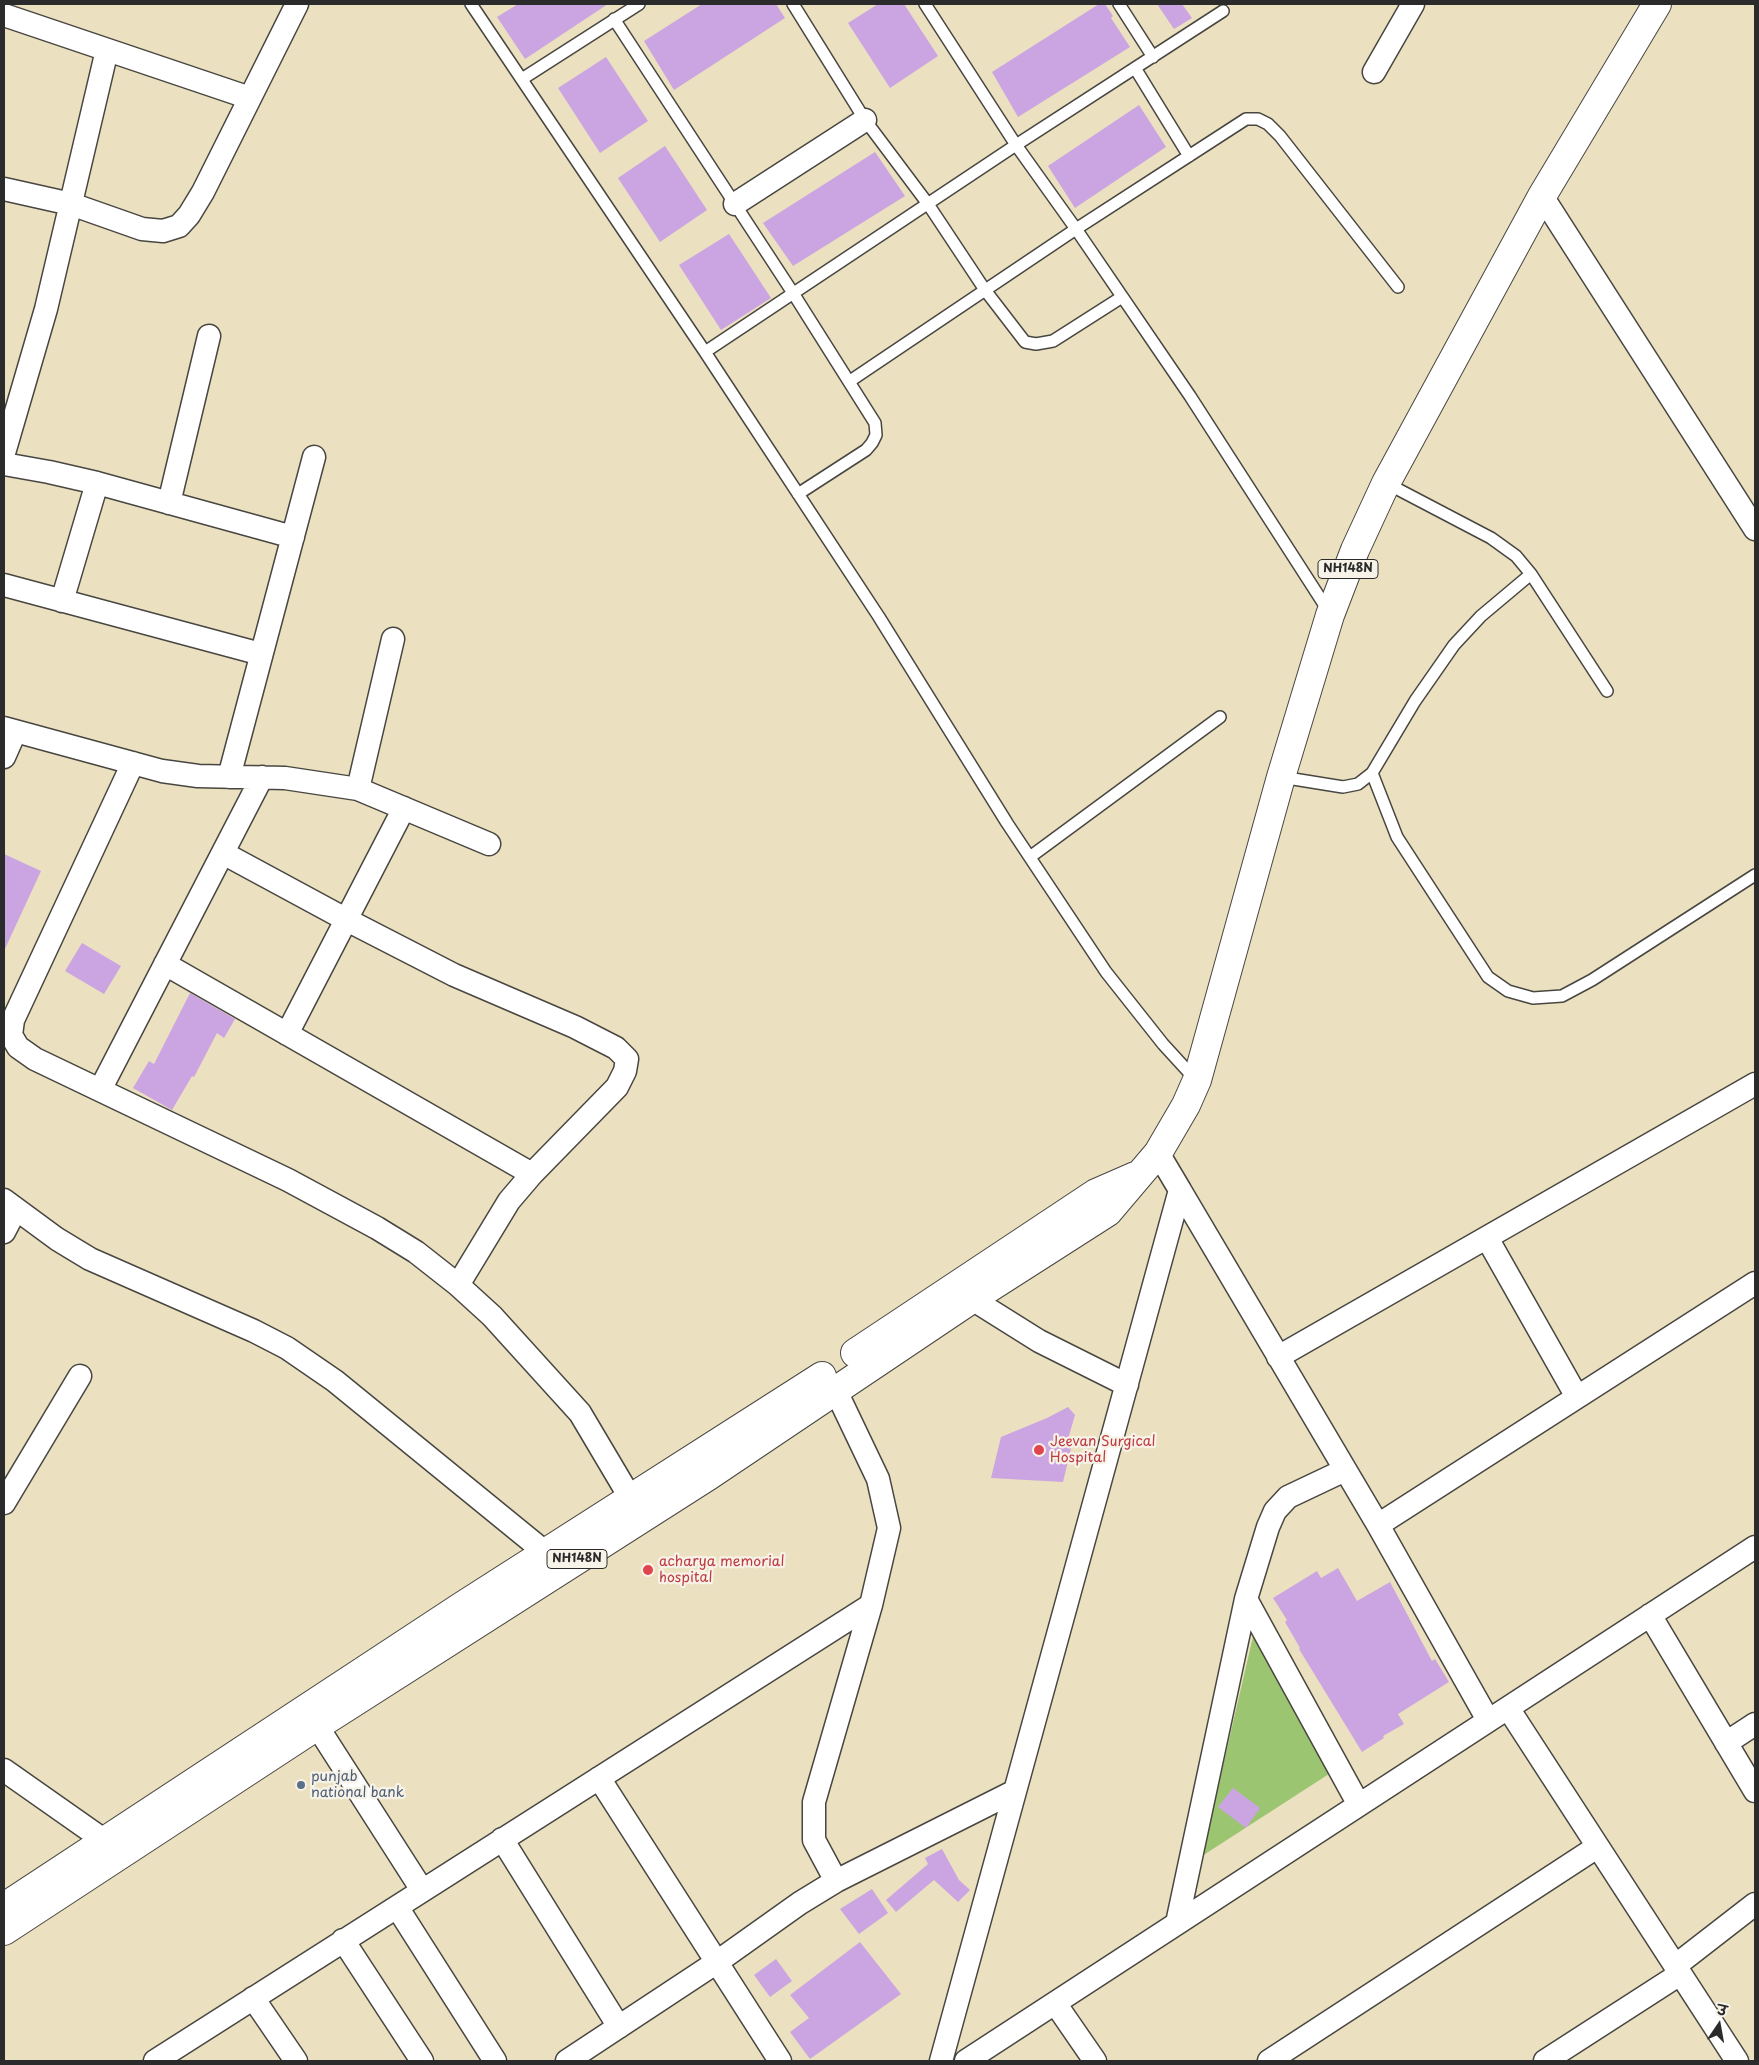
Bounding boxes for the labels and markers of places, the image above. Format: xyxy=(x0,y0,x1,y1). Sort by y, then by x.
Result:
place label: Jeevan Surgical Hospital xyxy=(1050,1434,1156,1466)
marker: Jeevan Surgical Hospital xyxy=(1032,1443,1046,1457)
place label: acharya memorial hospital xyxy=(659,1554,785,1586)
marker: acharya memorial hospital xyxy=(641,1563,655,1577)
place label: punjab national bank xyxy=(311,1769,404,1801)
marker: punjab national bank xyxy=(295,1779,307,1791)

